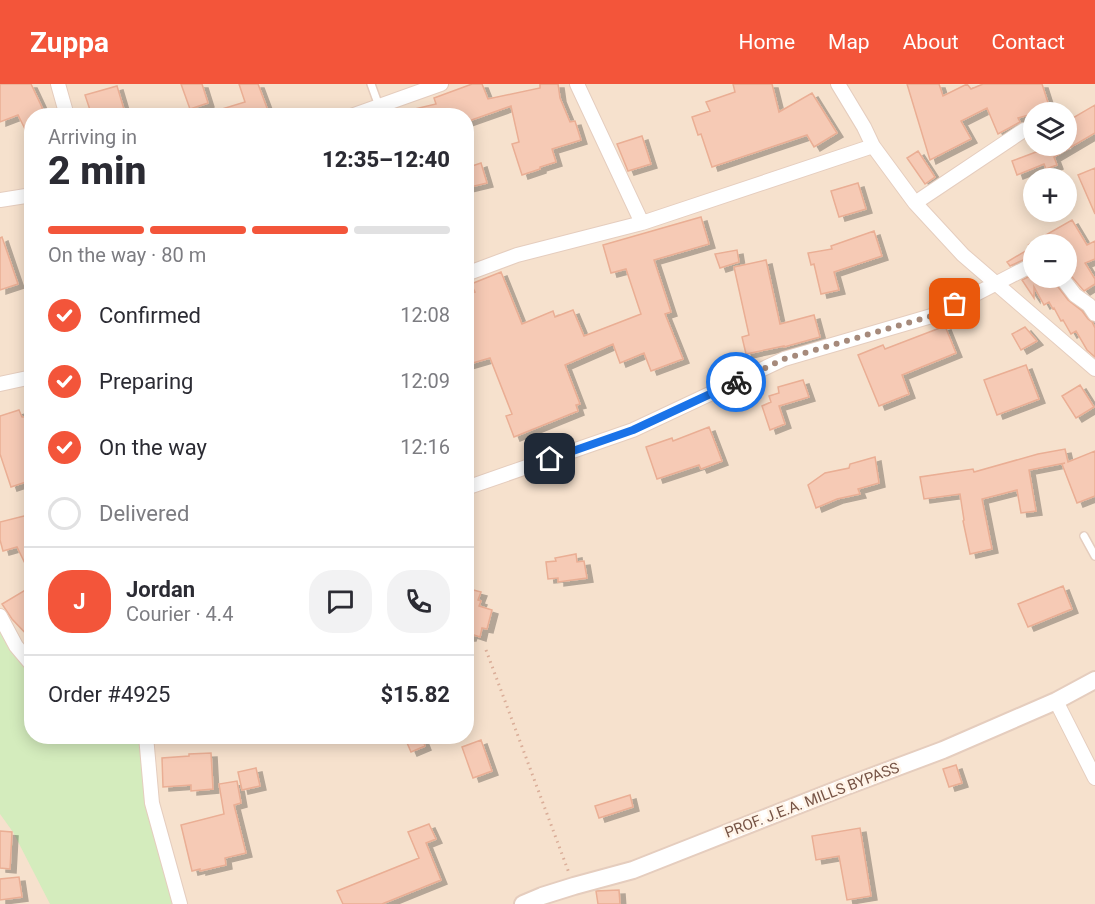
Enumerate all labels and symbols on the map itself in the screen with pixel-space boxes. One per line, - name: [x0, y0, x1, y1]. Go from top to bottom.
- pin: [929, 278, 980, 329]
- courier: [706, 352, 766, 412]
- pin: [524, 433, 575, 484]
- street label: PROF. J.E.A. MILLS BYPASS: [722, 758, 902, 842]

